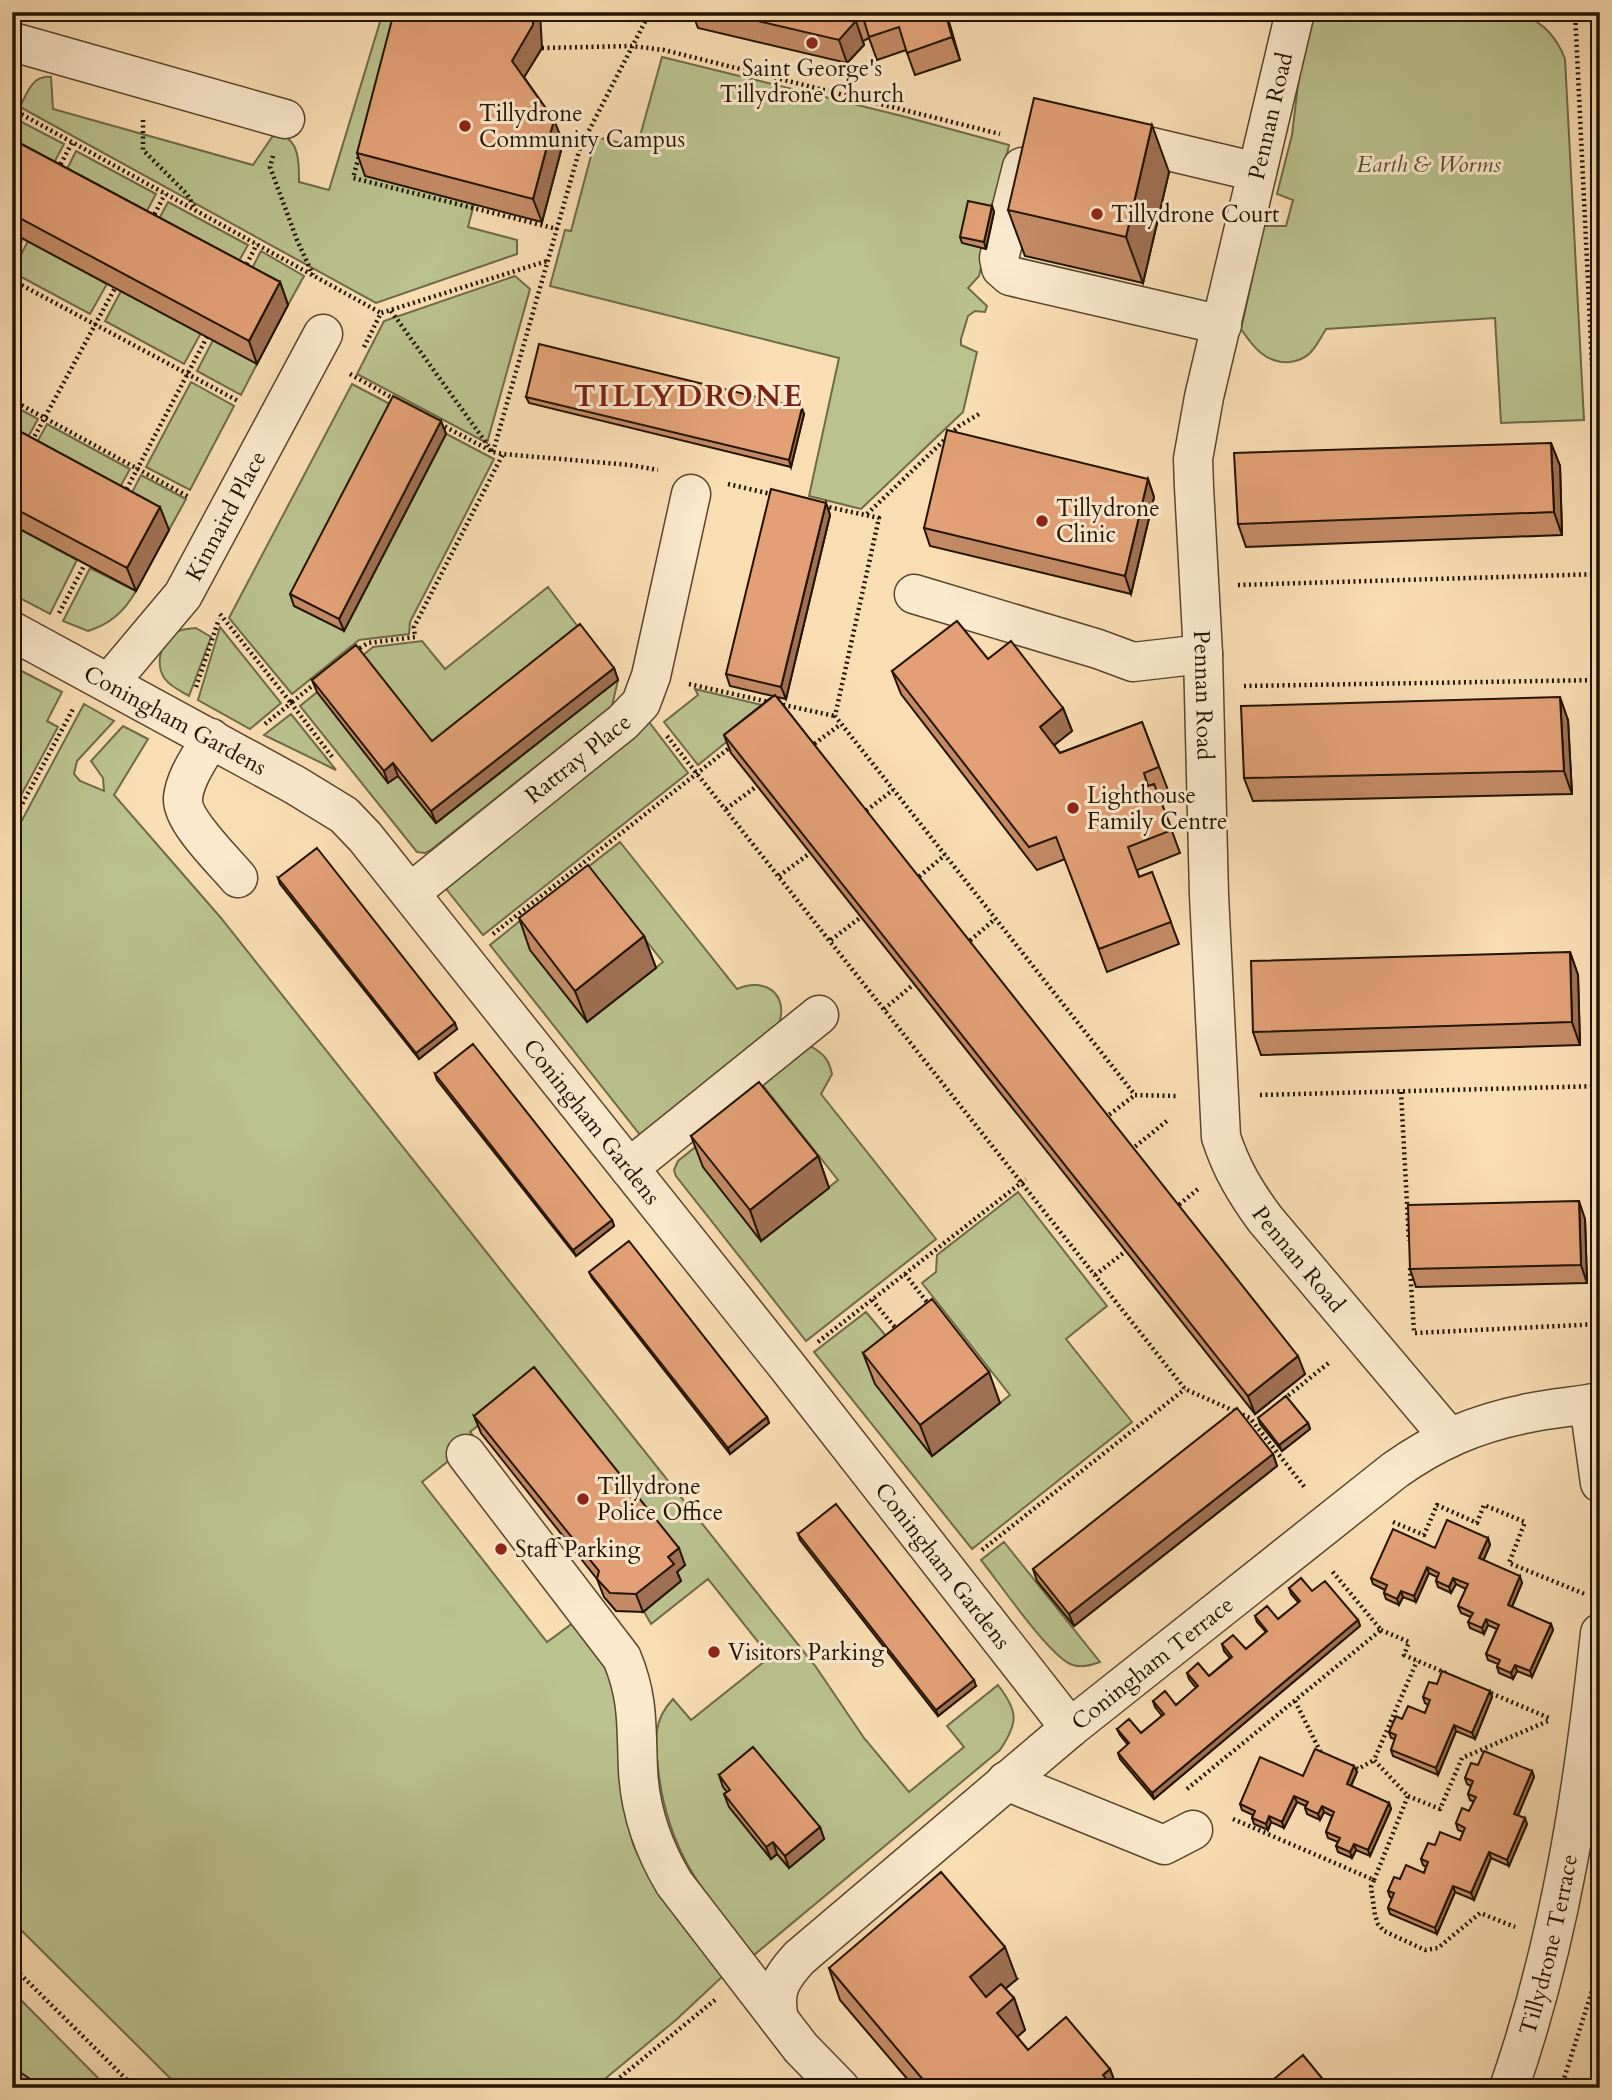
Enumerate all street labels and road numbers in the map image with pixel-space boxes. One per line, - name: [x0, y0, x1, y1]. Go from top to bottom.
- street label: Pennan Road: [1241, 49, 1300, 183]
- street label: Kinnaird Place: [178, 445, 274, 586]
- street label: Pennan Road: [1186, 629, 1221, 761]
- street label: Coningham Gardens: [78, 658, 272, 783]
- street label: Rattray Place: [519, 708, 638, 811]
- street label: Coningham Gardens: [516, 1032, 667, 1211]
- street label: Pennan Road: [1244, 1200, 1353, 1320]
- street label: Coningham Gardens: [868, 1476, 1018, 1656]
- street label: Coningham Terrace: [1065, 1589, 1240, 1737]
- street label: Tillydrone Terrace: [1512, 1852, 1585, 2039]

